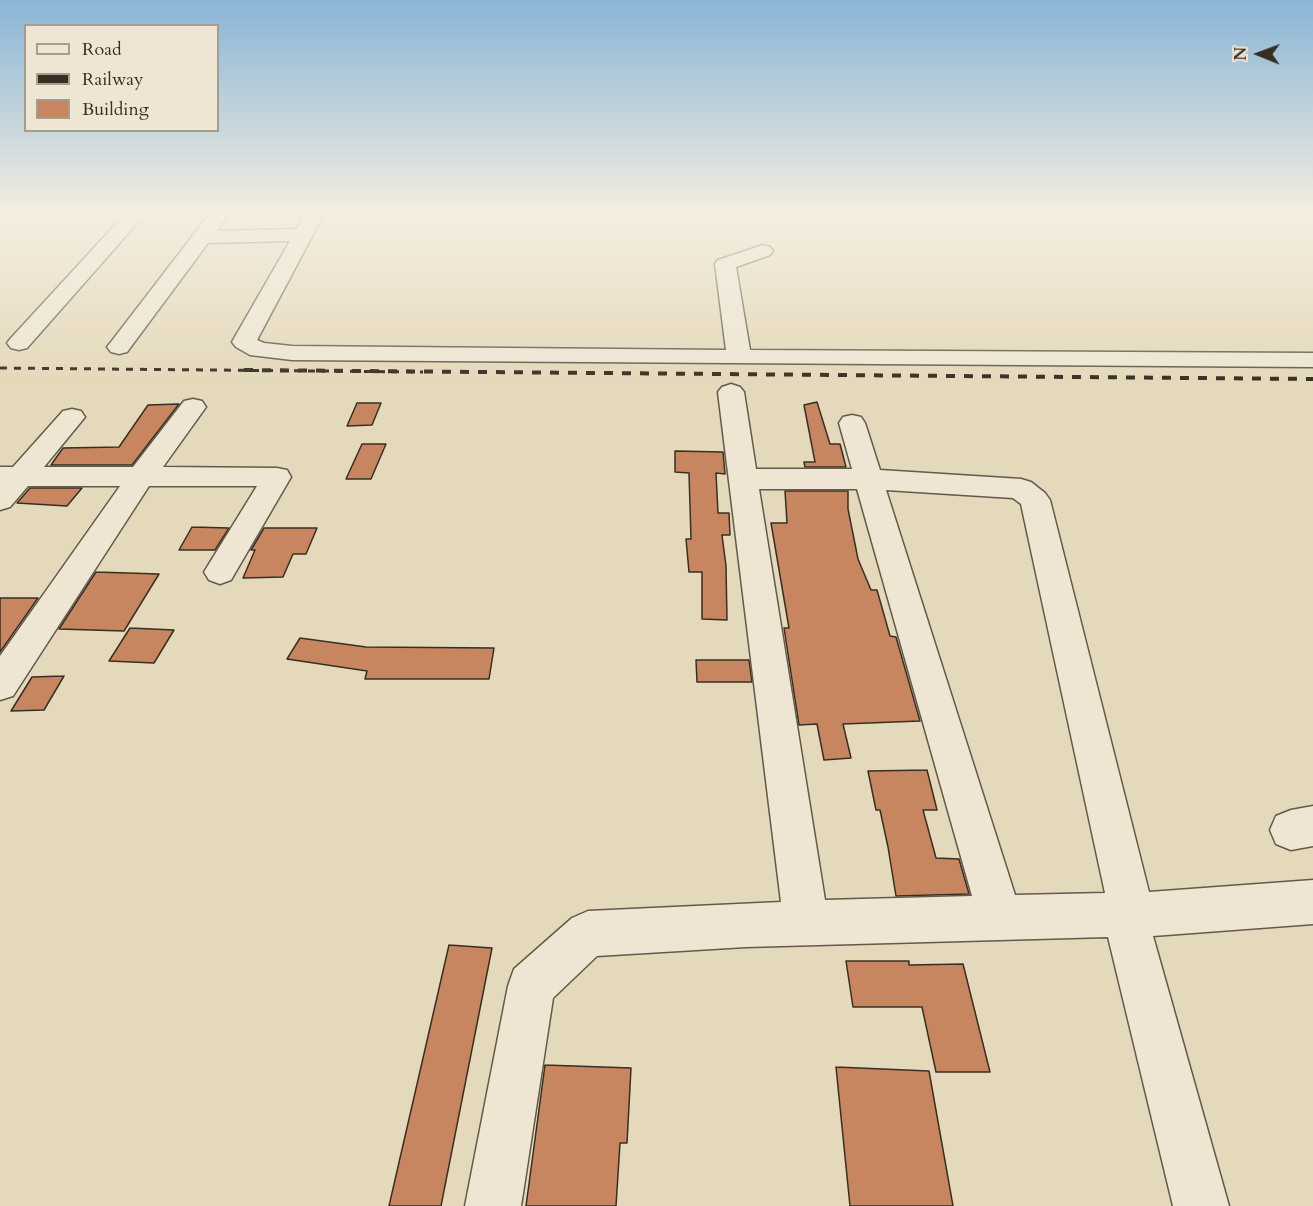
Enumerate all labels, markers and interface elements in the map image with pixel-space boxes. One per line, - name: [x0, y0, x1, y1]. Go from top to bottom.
- legend: [24, 24, 219, 132]
- north arrow: [1229, 24, 1289, 84]
- text: Road: [82, 37, 122, 62]
- text: N: [1230, 47, 1252, 61]
- text: Railway: [82, 67, 144, 92]
- text: Building: [82, 97, 149, 122]

